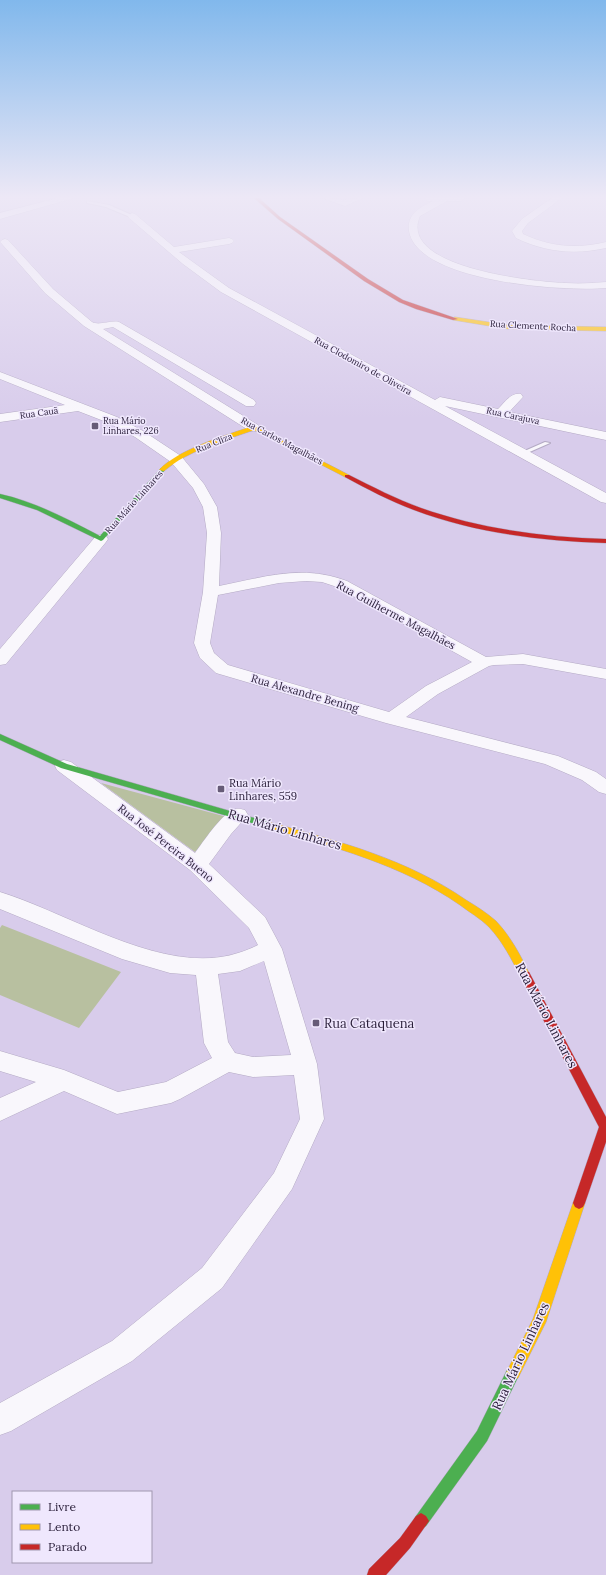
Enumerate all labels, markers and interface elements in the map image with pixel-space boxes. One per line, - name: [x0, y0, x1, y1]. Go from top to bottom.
- street label: Rua Clemente Rocha: [490, 318, 577, 333]
- street label: Rua Clodomiro de Oliveira: [313, 334, 414, 397]
- street label: Rua Cauã: [19, 404, 59, 421]
- street label: Rua Carajuva: [485, 404, 541, 427]
- street label: Rua Carlos Magalhães: [239, 414, 325, 467]
- place label: Rua Mário Linhares, 226: [103, 415, 159, 436]
- marker: Rua Mário Linhares, 226: [90, 421, 100, 431]
- street label: Rua Cliza: [194, 430, 234, 455]
- street label: Rua Mário Linhares: [102, 468, 165, 535]
- street label: Rua Guilherme Magalhães: [334, 578, 458, 652]
- street label: Rua Alexandre Bening: [249, 671, 361, 715]
- place label: Rua Mário Linhares, 559: [229, 776, 297, 803]
- marker: Rua Mário Linhares, 559: [216, 784, 226, 794]
- street label: Rua José Pereira Bueno: [115, 801, 217, 885]
- street label: Rua Mário Linhares: [226, 805, 344, 854]
- street label: Rua Mário Linhares: [512, 960, 582, 1071]
- place label: Rua Cataquena: [324, 1015, 415, 1032]
- marker: Rua Cataquena: [311, 1018, 321, 1028]
- street label: Rua Mário Linhares: [488, 1300, 553, 1413]
- legend: [12, 1491, 152, 1563]
- text: Livre: [48, 1499, 76, 1514]
- text: Lento: [48, 1519, 80, 1534]
- text: Parado: [48, 1539, 87, 1554]

